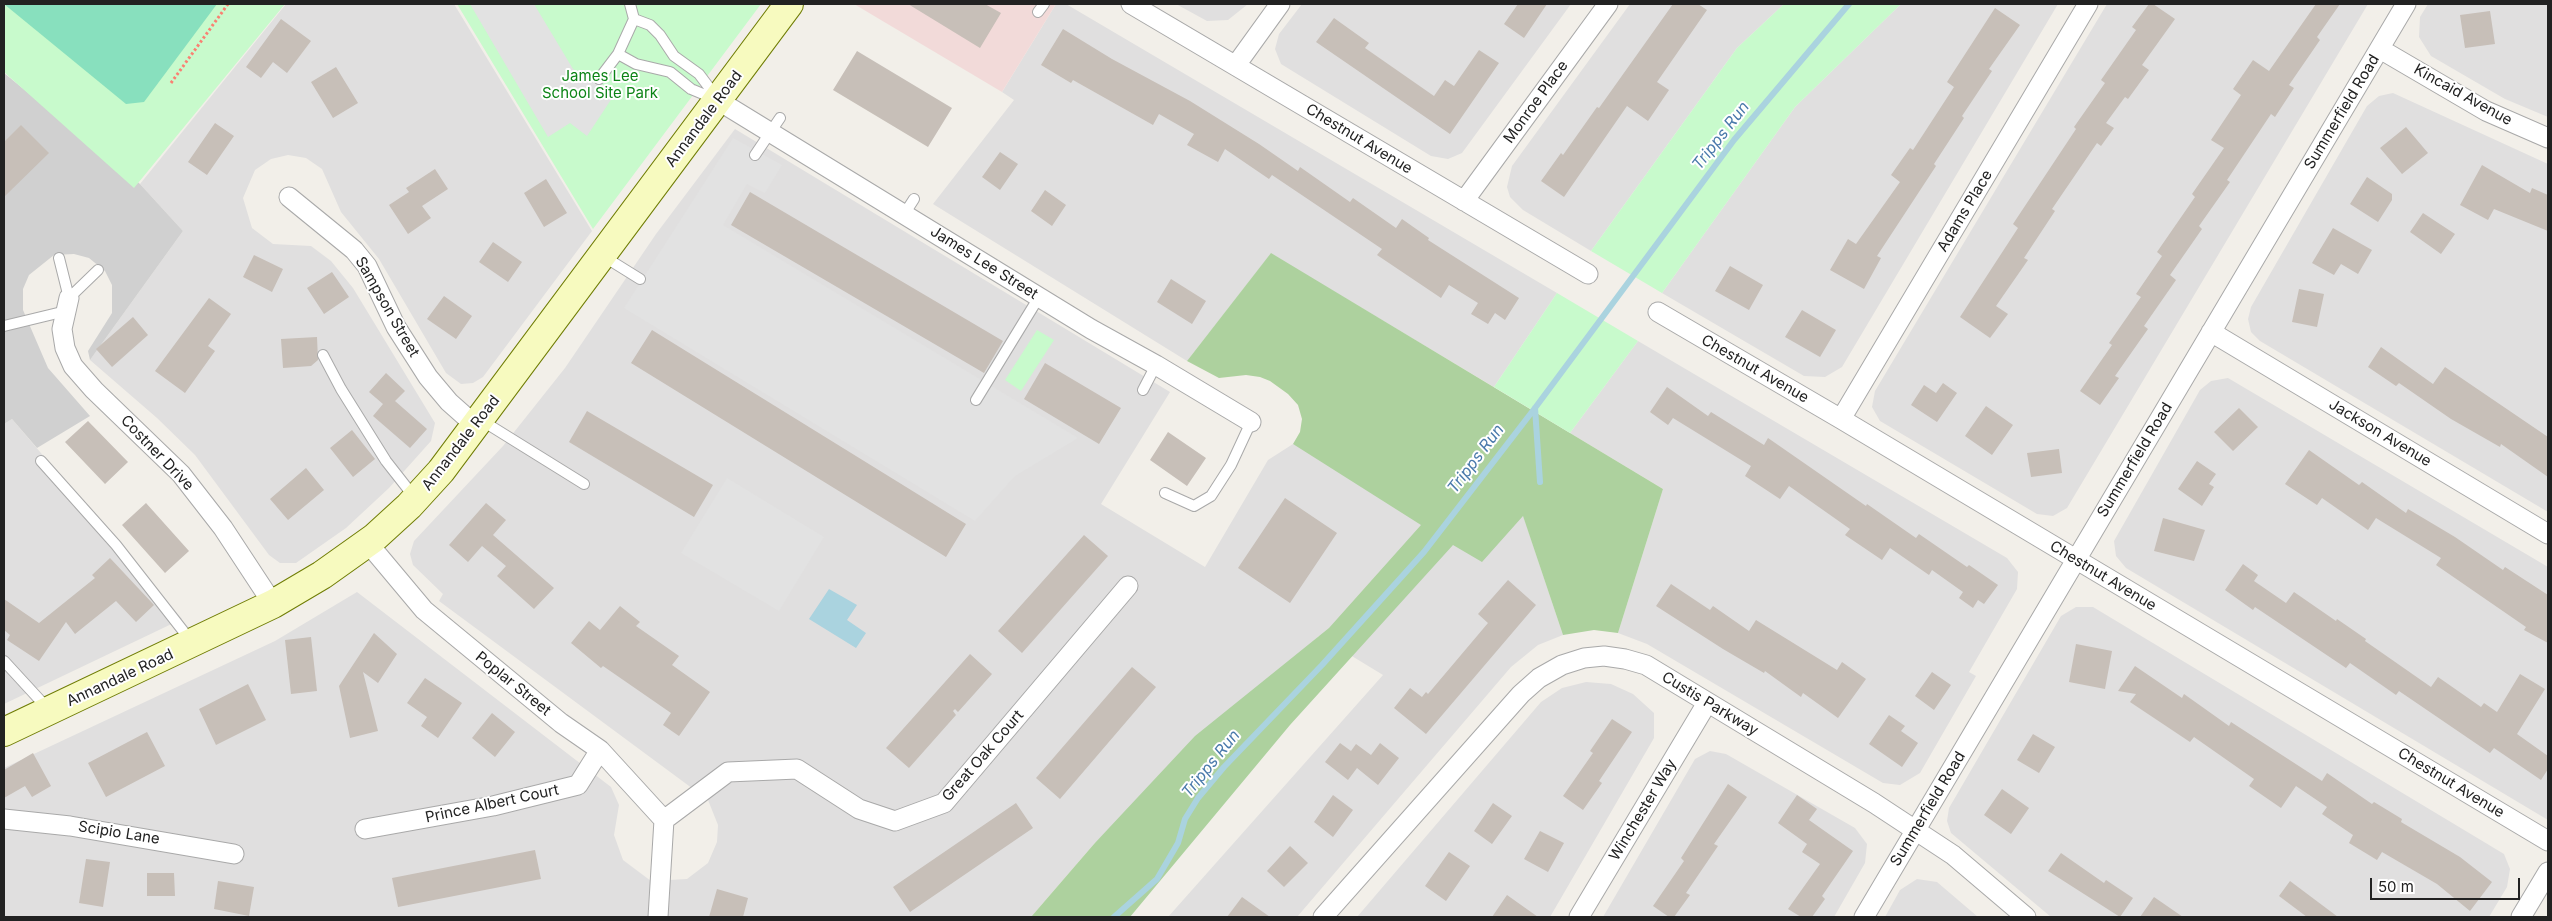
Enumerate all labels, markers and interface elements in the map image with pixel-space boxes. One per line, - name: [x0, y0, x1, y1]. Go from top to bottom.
- street label: Summerfield Road: [2301, 51, 2383, 173]
- street label: Monroe Place: [1500, 57, 1572, 147]
- street label: Kincaid Avenue: [2411, 61, 2515, 129]
- park label: James Lee School Site Park: [542, 67, 658, 102]
- street label: Annandale Road: [662, 67, 746, 171]
- water label: Tripps Run: [1688, 98, 1754, 174]
- street label: Chestnut Avenue: [1303, 100, 1415, 178]
- street label: Adams Place: [1934, 167, 1996, 255]
- street label: James Lee Street: [927, 223, 1041, 303]
- street label: Sampson Street: [351, 254, 423, 360]
- street label: Chestnut Avenue: [1698, 331, 1812, 407]
- street label: Annandale Road: [418, 392, 504, 494]
- street label: Jackson Avenue: [2325, 395, 2435, 471]
- street label: Summerfield Road: [2094, 399, 2176, 521]
- street label: Costner Drive: [117, 412, 197, 494]
- water label: Tripps Run: [1444, 421, 1508, 497]
- street label: Chestnut Avenue: [2047, 537, 2159, 615]
- street label: Annandale Road: [64, 645, 176, 711]
- street label: Poplar Street: [472, 648, 554, 720]
- street label: Custis Parkway: [1658, 668, 1762, 740]
- street label: Great Oak Court: [938, 707, 1028, 805]
- water label: Tripps Run: [1178, 726, 1244, 802]
- street label: Chestnut Avenue: [2395, 744, 2507, 822]
- street label: Summerfield Road: [1887, 748, 1969, 870]
- street label: Winchester Way: [1606, 756, 1680, 864]
- street label: Prince Albert Court: [424, 781, 560, 827]
- street label: Scipio Lane: [77, 818, 161, 848]
- scale bar: [2372, 868, 2522, 900]
- text: 50 m: [2378, 877, 2414, 896]

